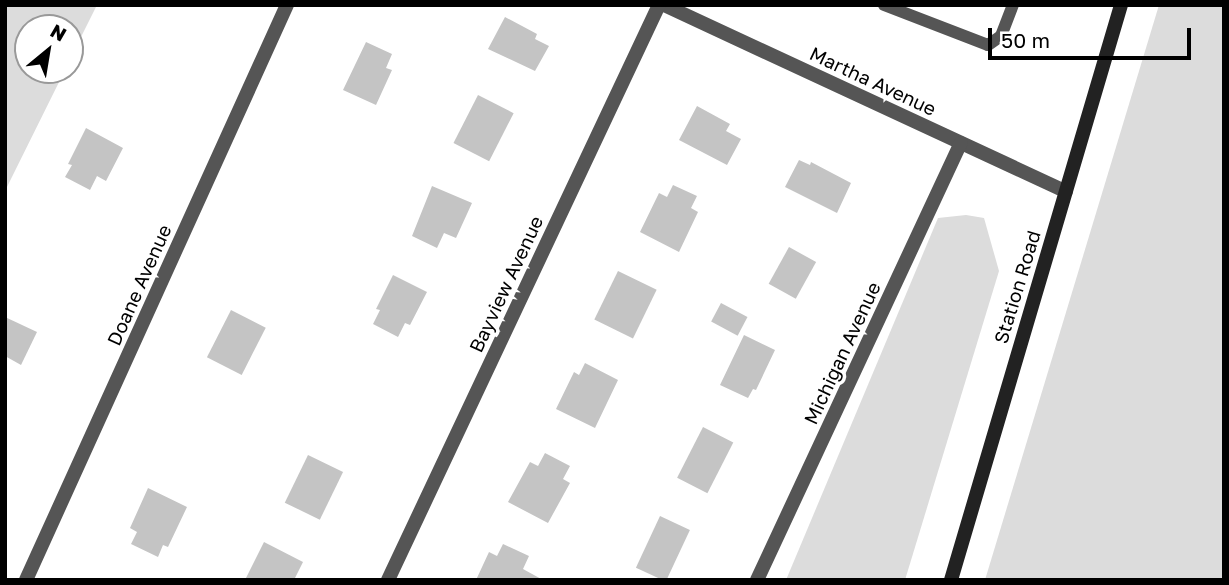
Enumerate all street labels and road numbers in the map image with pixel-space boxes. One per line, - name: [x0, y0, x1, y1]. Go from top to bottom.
- street label: Martha Avenue: [806, 42, 940, 120]
- street label: Bayview Avenue: [464, 212, 548, 356]
- street label: Doane Avenue: [102, 221, 176, 349]
- street label: Station Road: [989, 228, 1045, 346]
- street label: Michigan Avenue: [799, 278, 885, 428]

